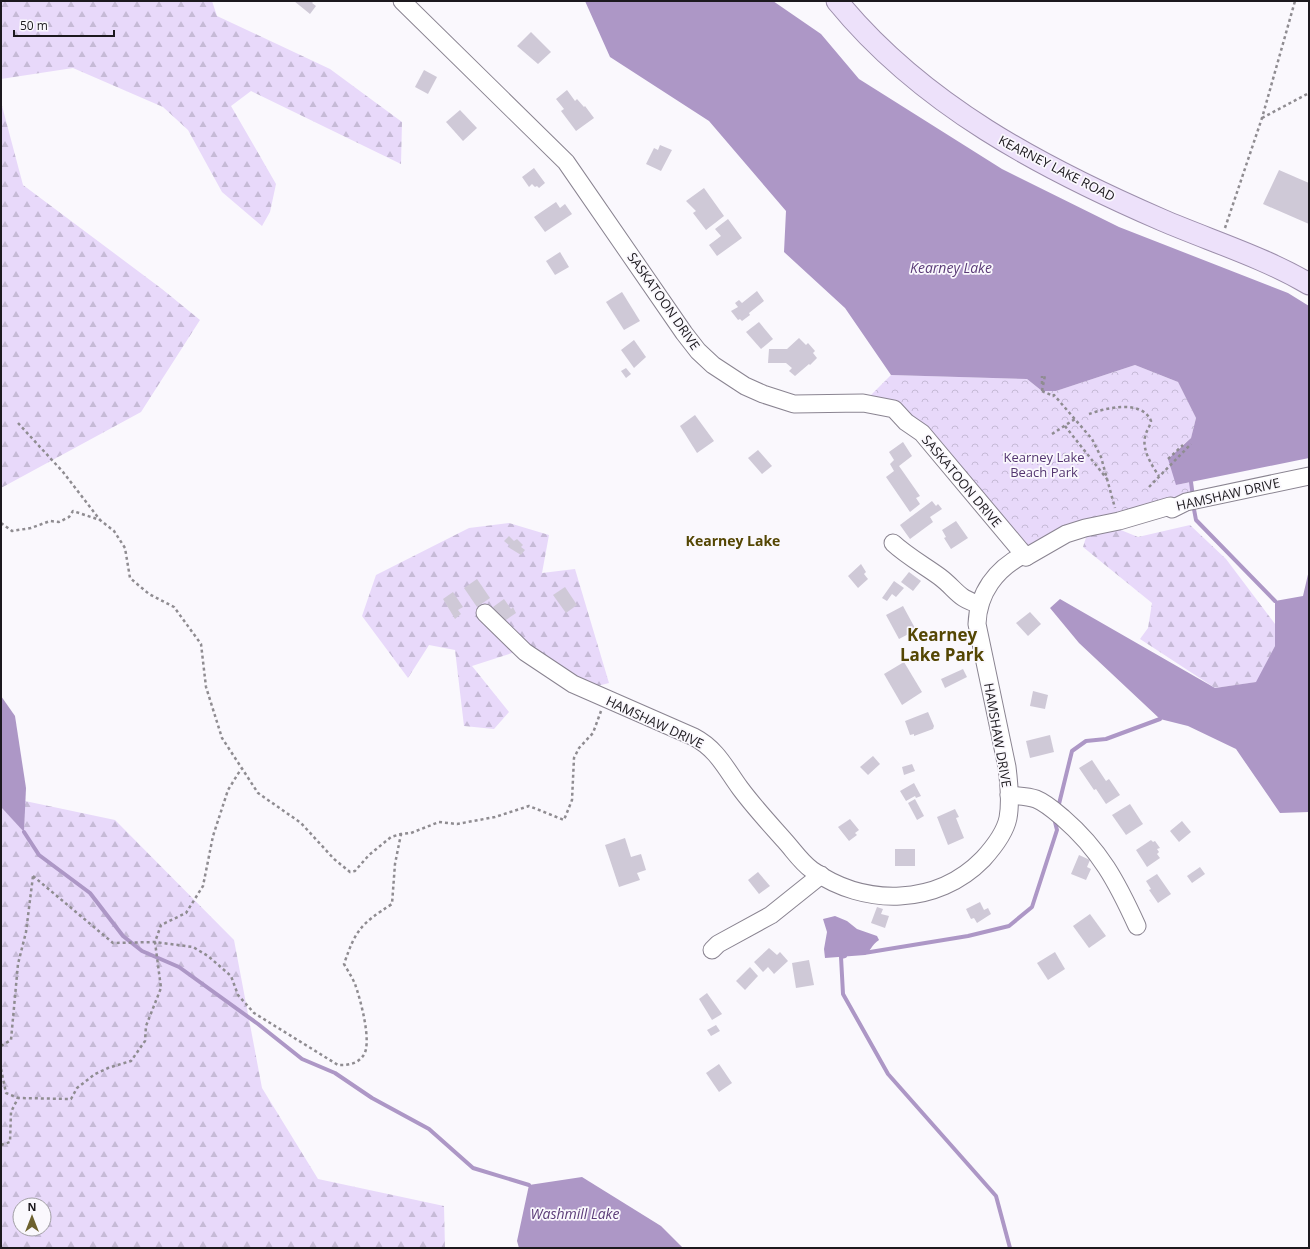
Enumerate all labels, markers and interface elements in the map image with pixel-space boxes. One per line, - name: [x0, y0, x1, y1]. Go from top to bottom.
- scale bar: [14, 12, 114, 38]
- text: 50 m: [20, 17, 48, 34]
- street label: KEARNEY LAKE ROAD: [996, 131, 1118, 205]
- street label: SASKATOON DRIVE: [624, 249, 704, 353]
- water label: Kearney Lake: [910, 258, 992, 277]
- street label: SASKATOON DRIVE: [918, 431, 1006, 531]
- park label: Kearney Lake Beach Park: [1003, 448, 1085, 481]
- street label: HAMSHAW DRIVE: [1174, 473, 1282, 515]
- district label: Kearney Lake: [686, 531, 780, 550]
- district label: Kearney Lake Park: [900, 623, 984, 666]
- street label: HAMSHAW DRIVE: [980, 681, 1016, 789]
- street label: HAMSHAW DRIVE: [603, 691, 707, 753]
- north arrow: [12, 1197, 52, 1237]
- text: N: [28, 1199, 36, 1214]
- water label: Washmill Lake: [531, 1204, 619, 1223]

